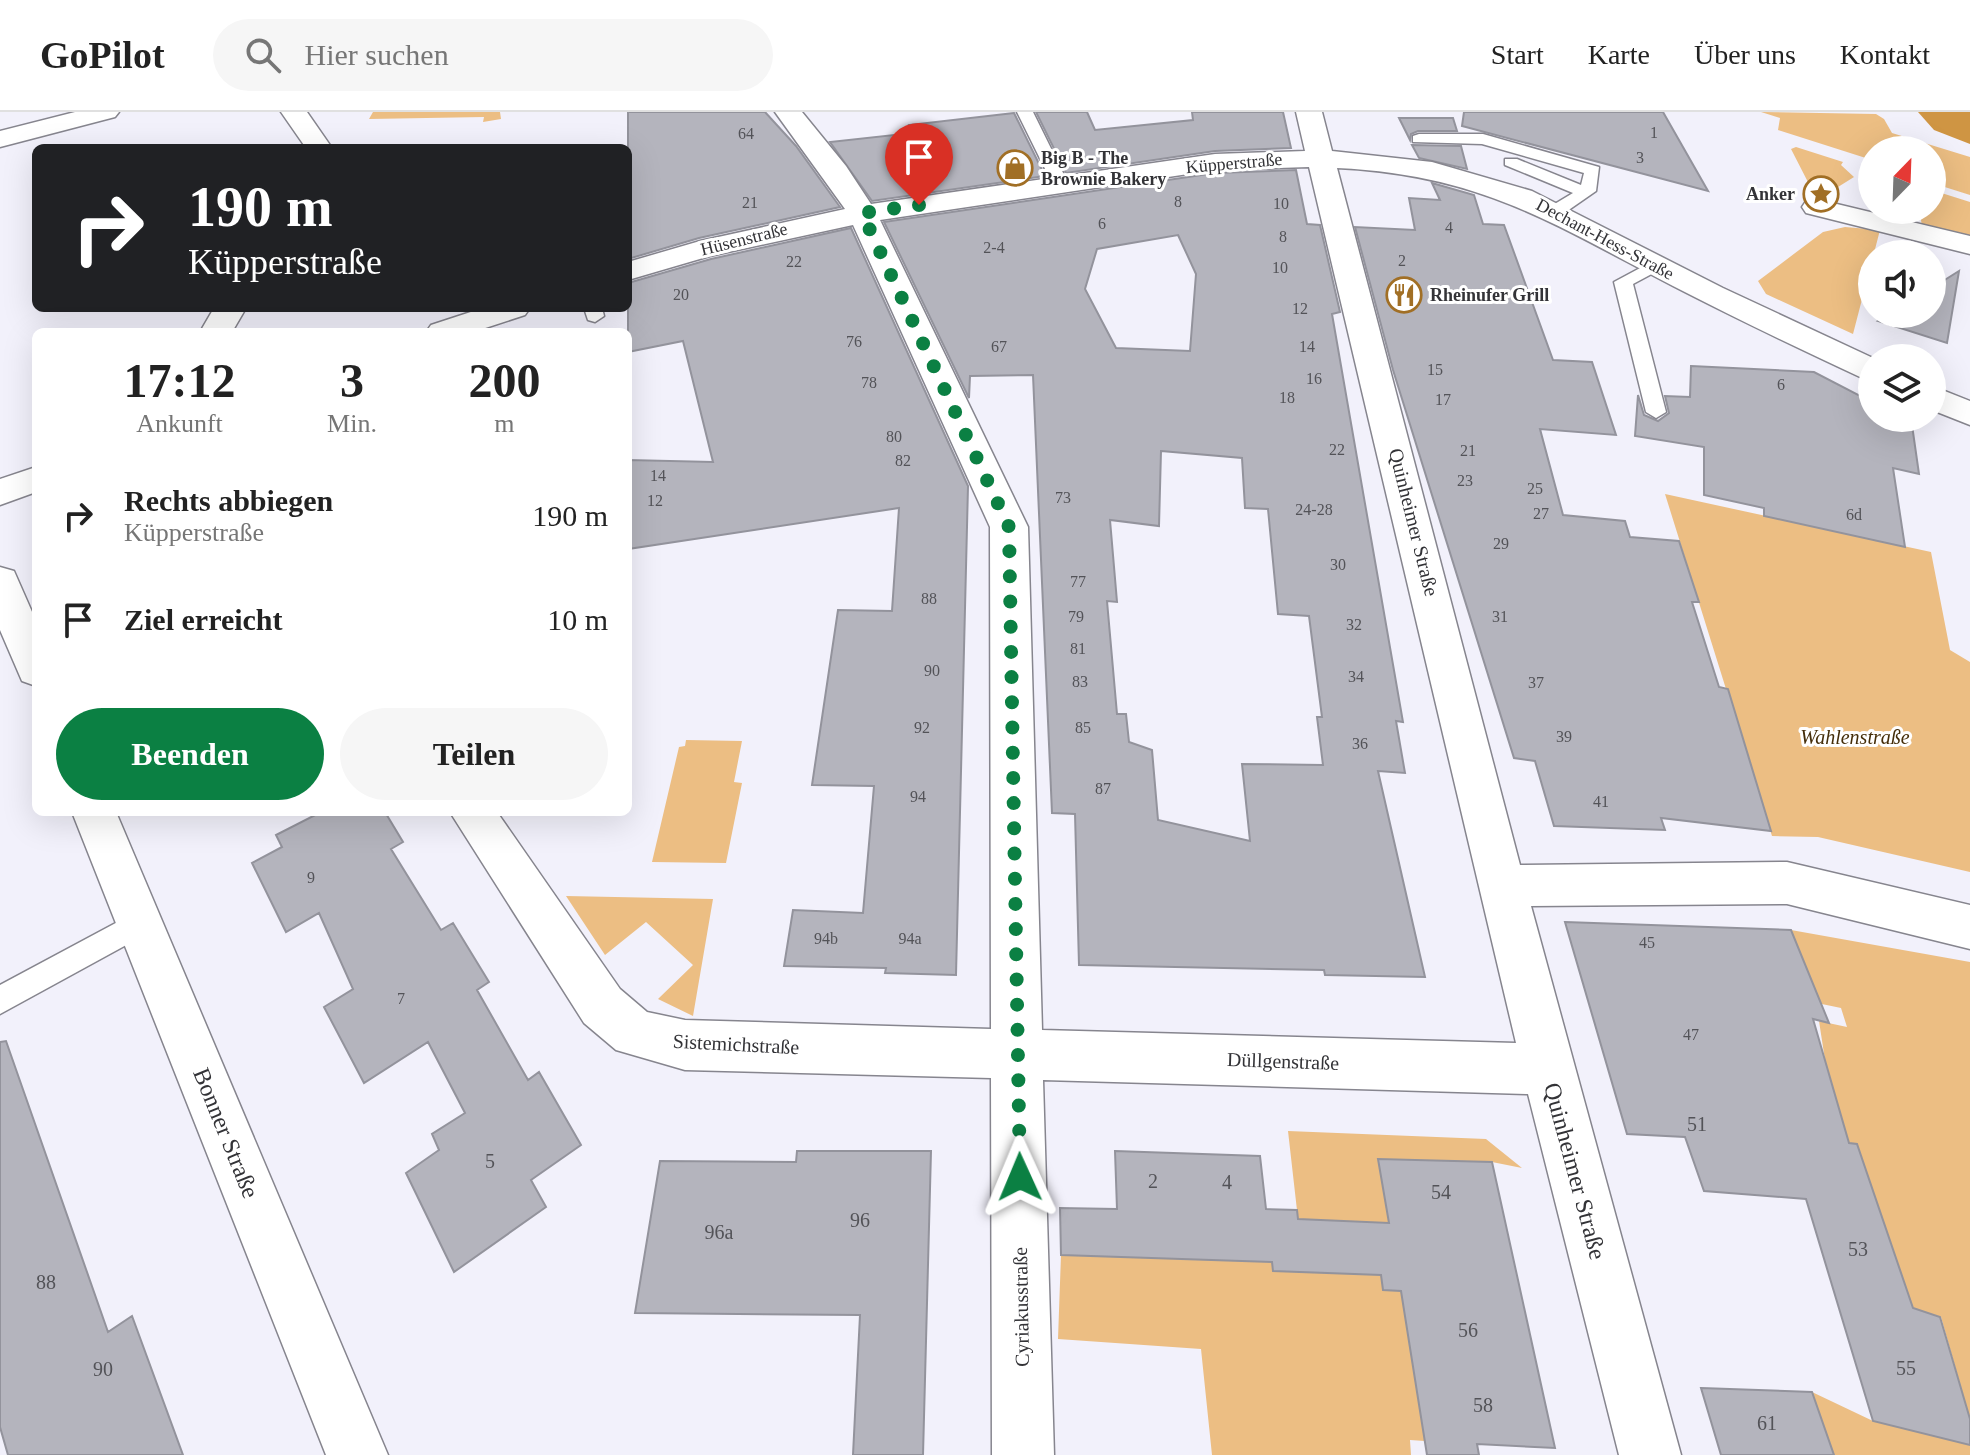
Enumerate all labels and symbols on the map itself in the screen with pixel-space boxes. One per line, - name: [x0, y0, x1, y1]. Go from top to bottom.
- pin: [885, 123, 953, 205]
- house number: 1: [1650, 124, 1658, 141]
- house number: 64: [738, 125, 754, 142]
- north arrow: [1858, 136, 1946, 224]
- place label: Big B - The Brownie Bakery: [1041, 148, 1166, 189]
- shop icon: Big B - The Brownie Bakery: [996, 149, 1034, 187]
- street label: Küpperstraße: [1185, 149, 1283, 177]
- house number: 3: [1636, 149, 1644, 166]
- place icon: Anker: [1802, 175, 1840, 213]
- place label: Anker: [1746, 184, 1795, 204]
- house number: 8: [1174, 193, 1182, 210]
- house number: 21: [742, 194, 758, 211]
- street label: Dechant-Hess-Straße: [1533, 194, 1677, 284]
- house number: 10: [1273, 195, 1289, 212]
- house number: 6: [1098, 215, 1106, 232]
- street label: Hüsenstraße: [698, 219, 790, 259]
- house number: 4: [1445, 219, 1453, 236]
- house number: 8: [1279, 228, 1287, 245]
- house number: 2-4: [983, 239, 1005, 256]
- house number: 2: [1398, 252, 1406, 269]
- house number: 22: [786, 253, 802, 270]
- house number: 10: [1272, 259, 1288, 276]
- restaurant icon: Rheinufer Grill: [1385, 276, 1423, 314]
- place label: Rheinufer Grill: [1430, 285, 1549, 305]
- house number: 20: [673, 286, 689, 303]
- house number: 12: [1292, 300, 1308, 317]
- house number: 76: [846, 333, 862, 350]
- house number: 67: [991, 338, 1007, 355]
- house number: 14: [1299, 338, 1315, 355]
- house number: 15: [1427, 361, 1443, 378]
- house number: 16: [1306, 370, 1322, 387]
- house number: 78: [861, 374, 877, 391]
- house number: 6: [1777, 376, 1785, 393]
- house number: 18: [1279, 389, 1295, 406]
- house number: 17: [1435, 391, 1451, 408]
- house number: 80: [886, 428, 902, 445]
- house number: 22: [1329, 441, 1345, 458]
- house number: 21: [1460, 442, 1476, 459]
- street label: Quinheimer Straße: [1385, 446, 1443, 598]
- house number: 82: [895, 452, 911, 469]
- house number: 14: [650, 467, 666, 484]
- house number: 23: [1457, 472, 1473, 489]
- house number: 25: [1527, 480, 1543, 497]
- house number: 73: [1055, 489, 1071, 506]
- house number: 12: [647, 492, 663, 509]
- house number: 24-28: [1295, 501, 1333, 518]
- house number: 27: [1533, 505, 1549, 522]
- house number: 6d: [1846, 506, 1862, 523]
- house number: 29: [1493, 535, 1509, 552]
- house number: 30: [1330, 556, 1346, 573]
- house number: 77: [1070, 573, 1086, 590]
- house number: 88: [921, 590, 937, 607]
- house number: 79: [1068, 608, 1084, 625]
- house number: 31: [1492, 608, 1508, 625]
- house number: 32: [1346, 616, 1362, 633]
- house number: 81: [1070, 640, 1086, 657]
- house number: 90: [924, 662, 940, 679]
- house number: 34: [1348, 668, 1364, 685]
- house number: 83: [1072, 673, 1088, 690]
- house number: 37: [1528, 674, 1544, 691]
- house number: 92: [914, 719, 930, 736]
- house number: 85: [1075, 719, 1091, 736]
- park label: Wahlenstraße: [1800, 726, 1910, 748]
- house number: 39: [1556, 728, 1572, 745]
- house number: 36: [1352, 735, 1368, 752]
- house number: 87: [1095, 780, 1111, 797]
- house number: 94: [910, 788, 926, 805]
- house number: 41: [1593, 793, 1609, 810]
- house number: 9: [307, 869, 315, 886]
- house number: 94b: [814, 930, 838, 947]
- house number: 94a: [898, 930, 922, 947]
- house number: 45: [1639, 934, 1655, 951]
- house number: 7: [397, 990, 405, 1007]
- house number: 47: [1683, 1026, 1699, 1043]
- street label: Sistemichstraße: [672, 1030, 800, 1058]
- street label: Düllgenstraße: [1227, 1048, 1340, 1075]
- street label: Bonner Straße: [188, 1064, 264, 1202]
- street label: Quinheimer Straße: [1539, 1080, 1611, 1262]
- house number: 51: [1687, 1113, 1707, 1135]
- position arrow: [978, 1135, 1062, 1219]
- house number: 5: [485, 1150, 495, 1172]
- house number: 2: [1148, 1170, 1158, 1192]
- house number: 4: [1222, 1171, 1232, 1193]
- house number: 54: [1431, 1181, 1451, 1203]
- house number: 96: [850, 1209, 870, 1231]
- house number: 96a: [705, 1221, 734, 1243]
- house number: 53: [1848, 1238, 1868, 1260]
- street label: Cyriakusstraße: [1009, 1247, 1034, 1367]
- house number: 88: [36, 1271, 56, 1293]
- house number: 56: [1458, 1319, 1478, 1341]
- house number: 55: [1896, 1357, 1916, 1379]
- house number: 90: [93, 1358, 113, 1380]
- house number: 58: [1473, 1394, 1493, 1416]
- house number: 61: [1757, 1412, 1777, 1434]

